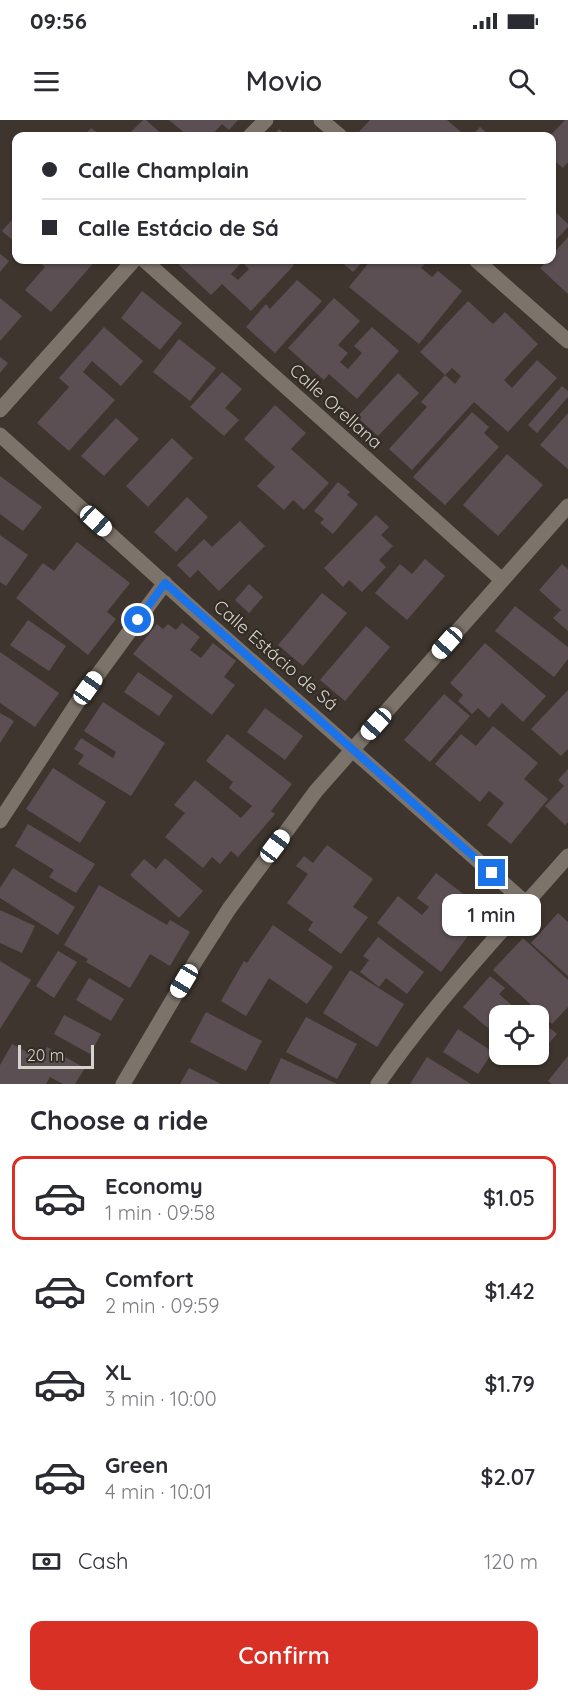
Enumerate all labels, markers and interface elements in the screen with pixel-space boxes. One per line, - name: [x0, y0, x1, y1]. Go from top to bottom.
- text: 09:56: [30, 7, 87, 35]
- text: Movio: [246, 64, 322, 98]
- icon: menu: [30, 65, 63, 98]
- icon: search: [505, 65, 538, 98]
- text: Calle Champlain: [78, 156, 249, 184]
- text: Calle Estácio de Sá: [78, 214, 279, 242]
- street label: Calle Orellana: [285, 358, 387, 454]
- car: [77, 502, 115, 540]
- street label: Calle Estácio de Sá: [209, 595, 343, 715]
- route start: [124, 606, 151, 633]
- car: [428, 624, 466, 662]
- car: [70, 668, 106, 708]
- car: [357, 705, 395, 743]
- car: [257, 826, 293, 866]
- route end: [478, 859, 505, 886]
- callout: 1 min: [442, 894, 542, 936]
- text: 1 min: [468, 902, 515, 927]
- car: [167, 961, 201, 1001]
- map controls: [489, 1005, 549, 1065]
- button: locate: [489, 1005, 549, 1065]
- scale bar: [18, 1042, 94, 1070]
- text: 20 m: [27, 1045, 64, 1065]
- text: Choose a ride: [30, 1103, 208, 1137]
- icon: car: [33, 1171, 87, 1225]
- text: Economy: [105, 1172, 203, 1200]
- text: $1.05: [483, 1184, 535, 1212]
- text: 1 min · 09:58: [105, 1200, 215, 1225]
- icon: car: [33, 1264, 87, 1318]
- text: Comfort: [105, 1265, 194, 1293]
- text: $1.42: [484, 1277, 535, 1305]
- text: 2 min · 09:59: [105, 1293, 219, 1318]
- icon: car: [33, 1357, 87, 1411]
- text: XL: [105, 1358, 132, 1386]
- text: $1.79: [484, 1370, 535, 1398]
- text: 3 min · 10:00: [105, 1386, 217, 1411]
- icon: car: [33, 1450, 87, 1504]
- text: Green: [105, 1451, 168, 1479]
- text: $2.07: [481, 1463, 535, 1491]
- text: 4 min · 10:01: [105, 1479, 212, 1504]
- icon: cash: [30, 1545, 63, 1578]
- text: Cash: [78, 1547, 129, 1575]
- text: 120 m: [484, 1549, 538, 1574]
- button: Confirm: [30, 1621, 538, 1690]

